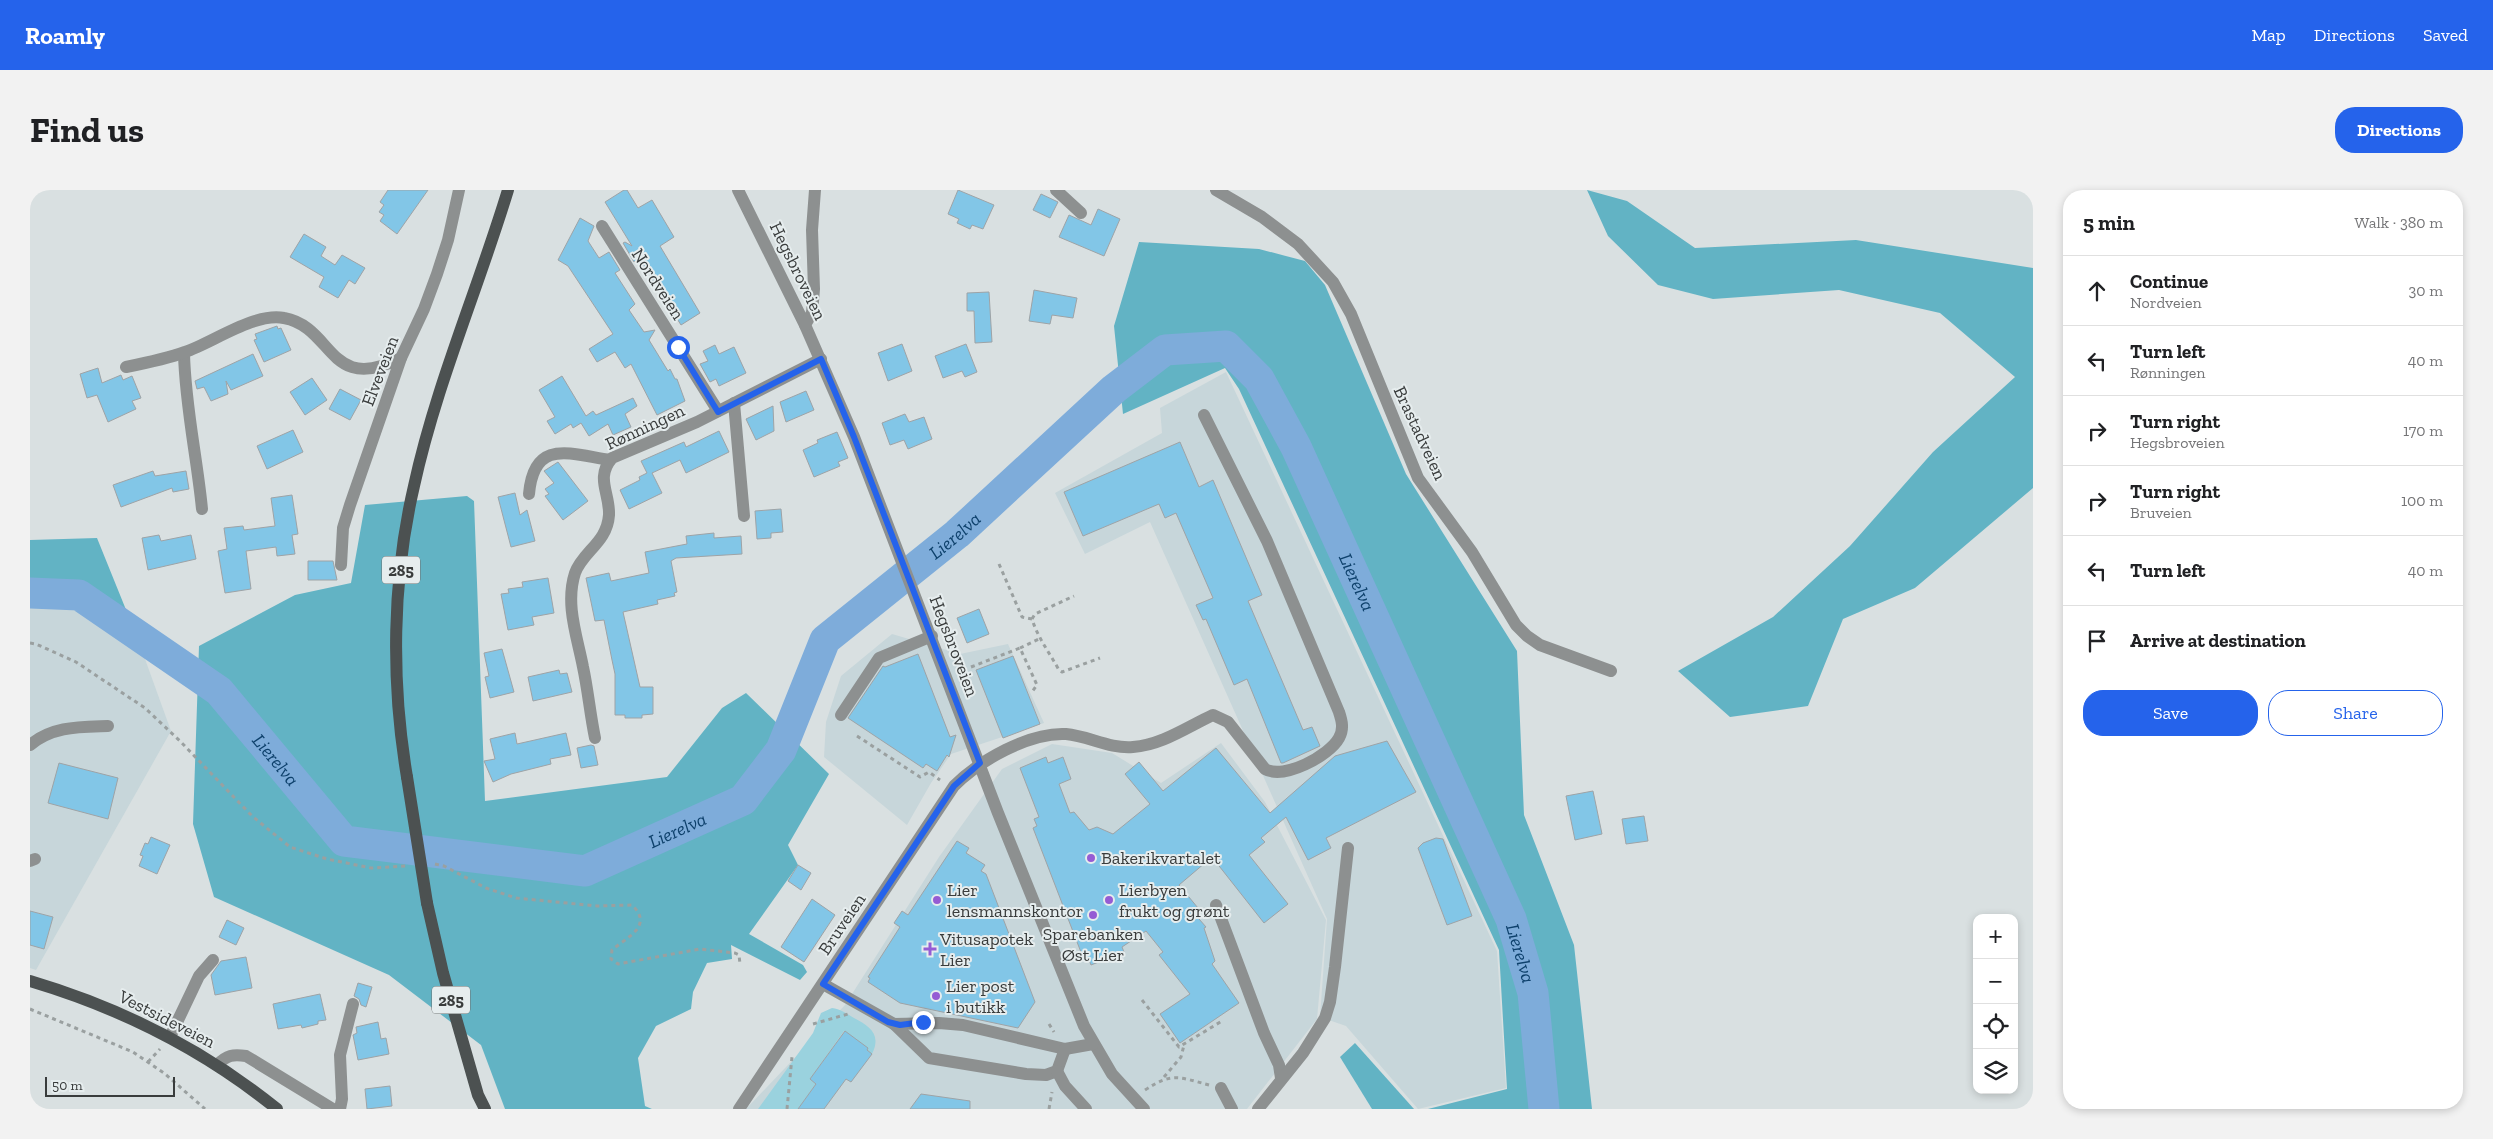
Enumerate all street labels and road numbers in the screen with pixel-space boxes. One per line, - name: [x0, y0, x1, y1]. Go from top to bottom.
- street label: Hegsbroveien: [765, 218, 832, 324]
- street label: Nordveien: [627, 244, 690, 324]
- street label: Elveveien: [357, 332, 404, 409]
- street label: Brastadveien: [1389, 382, 1452, 484]
- street label: Rønningen: [602, 399, 689, 455]
- road number: 285: [382, 556, 420, 584]
- street label: Hegsbroveien: [925, 592, 984, 700]
- street label: Bruveien: [813, 889, 871, 959]
- street label: Vestsideveien: [114, 985, 220, 1053]
- road number: 285: [432, 986, 470, 1014]

